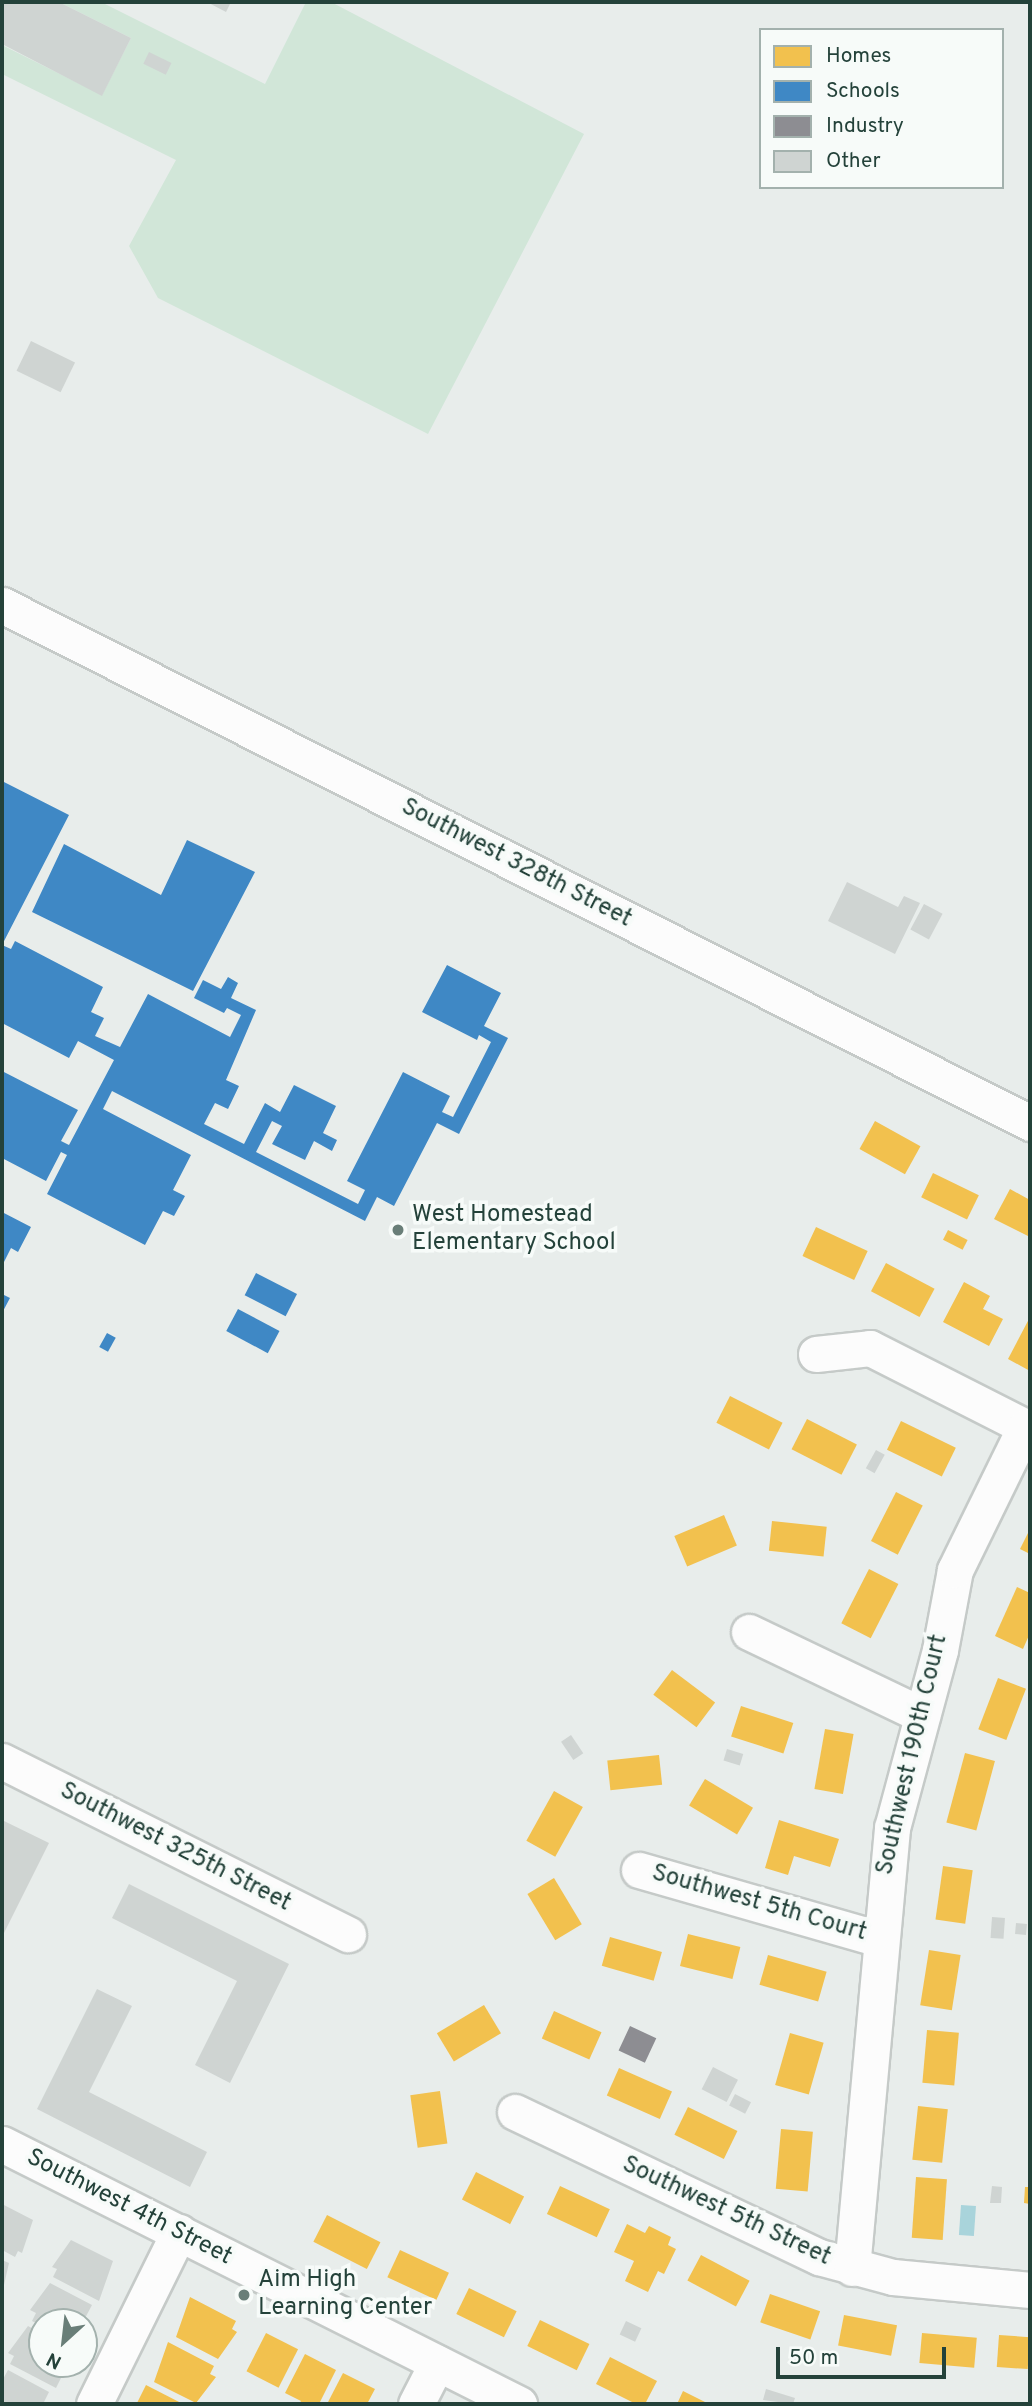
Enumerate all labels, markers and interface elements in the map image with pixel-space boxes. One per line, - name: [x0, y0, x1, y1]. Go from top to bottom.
- legend: [759, 28, 1004, 189]
- text: Homes: [826, 43, 891, 70]
- text: Schools: [826, 78, 900, 105]
- text: Industry: [826, 113, 904, 140]
- text: Other: [826, 148, 881, 175]
- street label: Southwest 328th Street: [396, 793, 636, 935]
- place label: West Homestead Elementary School: [412, 1202, 616, 1258]
- marker: West Homestead Elementary School: [390, 1222, 406, 1238]
- street label: Southwest 190th Court: [871, 1632, 955, 1878]
- street label: Southwest 325th Street: [55, 1777, 295, 1919]
- street label: Southwest 5th Court: [648, 1860, 870, 1948]
- street label: Southwest 4th Street: [21, 2144, 237, 2272]
- street label: Southwest 5th Street: [617, 2151, 835, 2273]
- place label: Aim High Learning Center: [258, 2267, 432, 2323]
- marker: Aim High Learning Center: [236, 2287, 252, 2303]
- north arrow: [28, 2308, 98, 2378]
- scale bar: [780, 2332, 950, 2376]
- text: 50 m: [789, 2345, 838, 2372]
- text: N: [43, 2346, 66, 2374]

